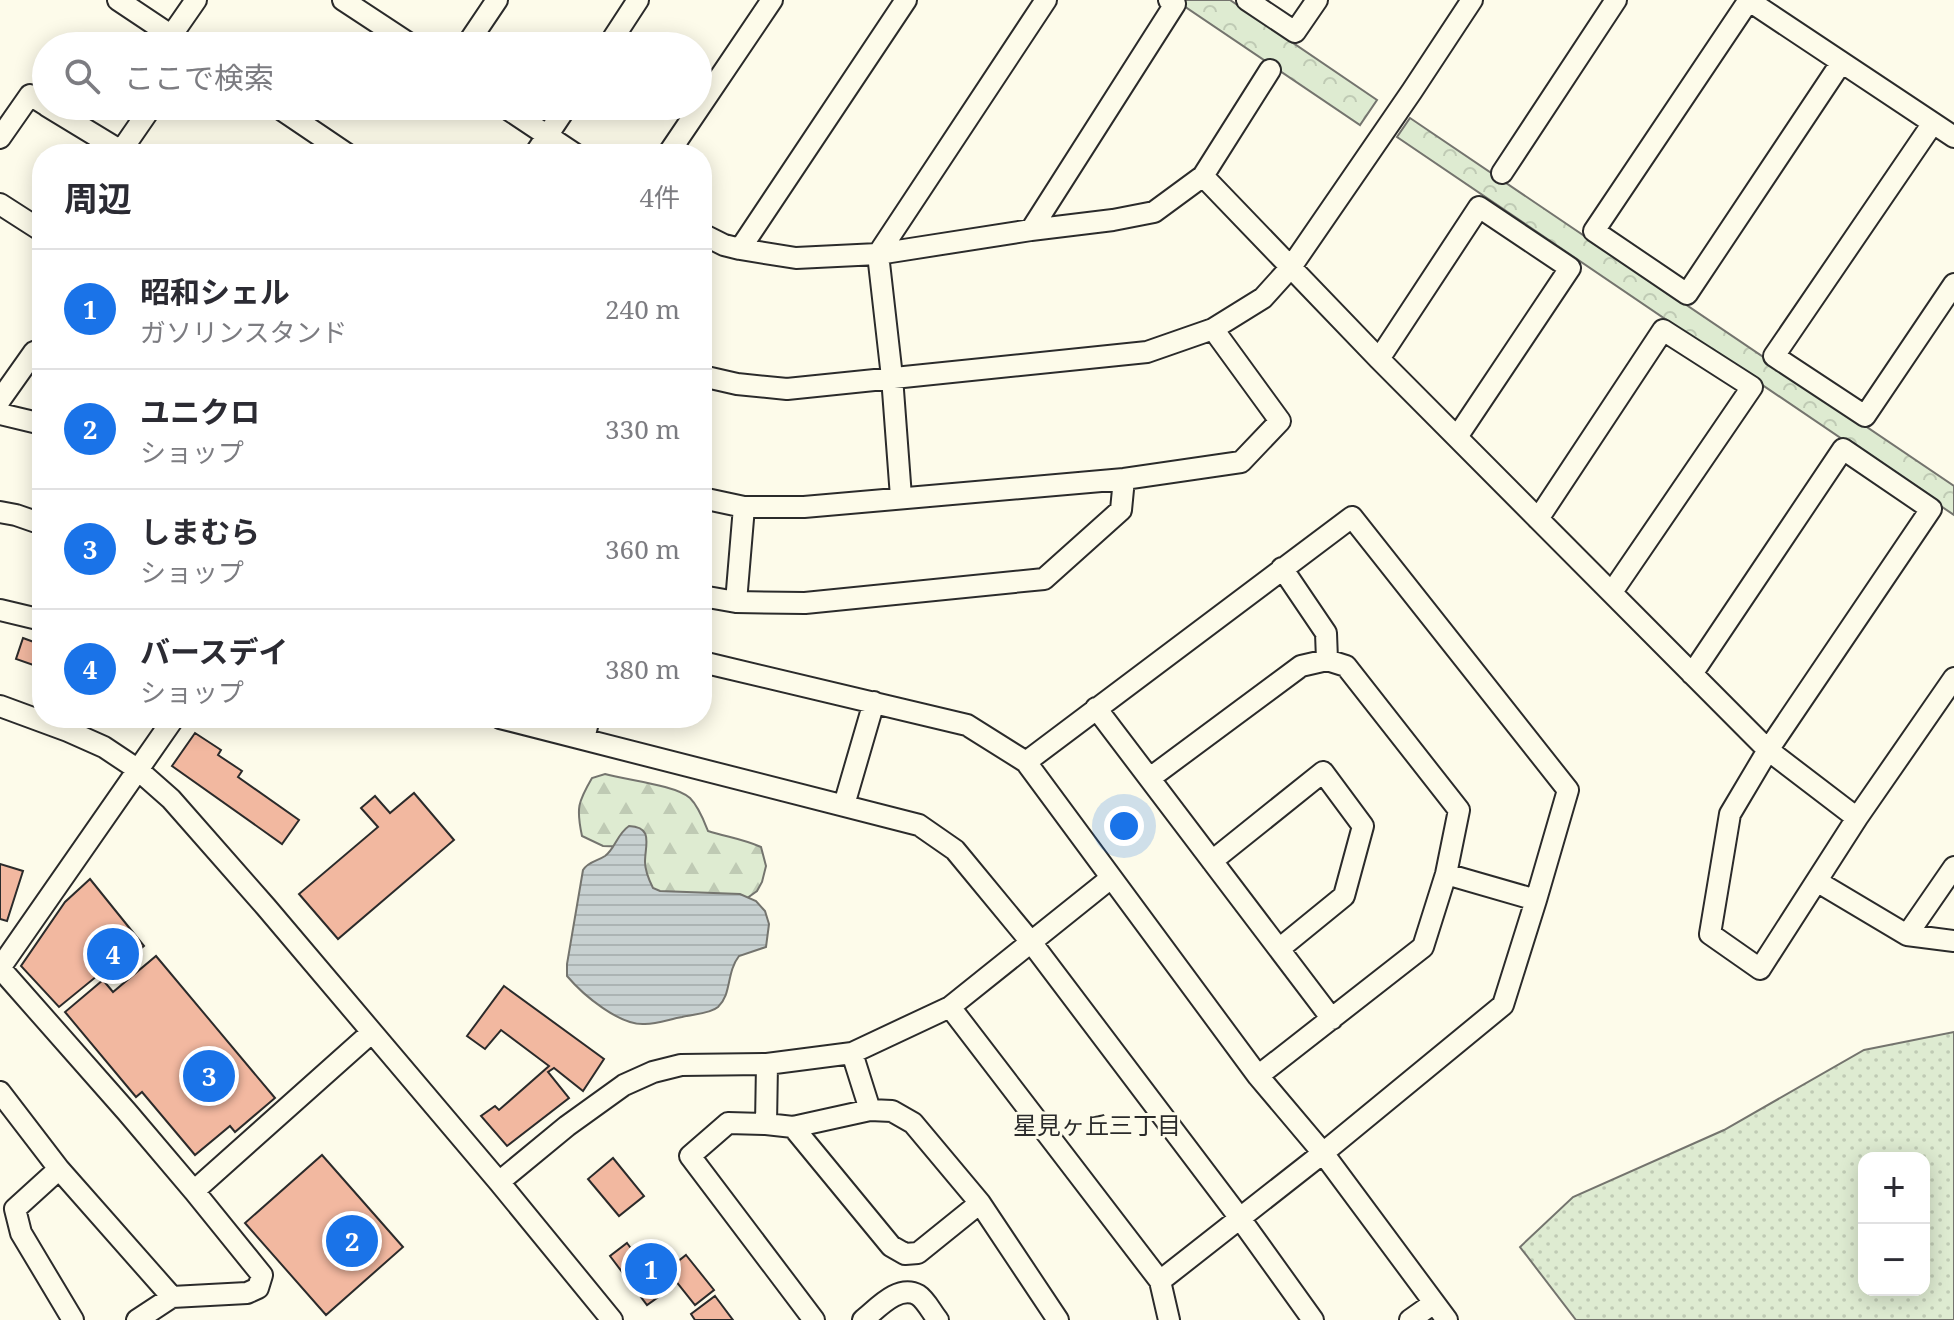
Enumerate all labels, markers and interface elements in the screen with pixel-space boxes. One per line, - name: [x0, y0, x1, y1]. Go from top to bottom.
- search box: [32, 32, 712, 120]
- icon: search: [60, 54, 104, 98]
- text: ここで検索: [124, 57, 274, 98]
- text: 周辺: [64, 175, 132, 221]
- text: 4件: [639, 179, 680, 215]
- text: 昭和シェル: [140, 271, 290, 312]
- text: 1: [83, 291, 97, 327]
- text: 240 m: [605, 291, 680, 327]
- text: ガソリンスタンド: [140, 314, 347, 350]
- text: ユニクロ: [140, 391, 260, 432]
- text: 2: [83, 411, 97, 447]
- text: 330 m: [605, 411, 680, 447]
- text: ショップ: [140, 434, 244, 470]
- text: しまむら: [140, 511, 260, 552]
- text: 3: [83, 531, 97, 567]
- text: 360 m: [605, 531, 680, 567]
- text: ショップ: [140, 554, 244, 590]
- text: バースデイ: [140, 631, 289, 672]
- text: 4: [83, 651, 97, 687]
- text: 380 m: [605, 651, 680, 687]
- text: ショップ: [140, 674, 244, 710]
- your location: [1104, 806, 1144, 846]
- pin: 4: [87, 924, 139, 984]
- pin: 3: [183, 1046, 235, 1106]
- district label: 星見ヶ丘三丁目: [1013, 1108, 1181, 1141]
- map controls: [1858, 1152, 1930, 1296]
- button: +: [1858, 1152, 1930, 1224]
- pin: 2: [326, 1211, 378, 1271]
- button: −: [1858, 1224, 1930, 1296]
- pin: 1: [625, 1239, 677, 1299]

